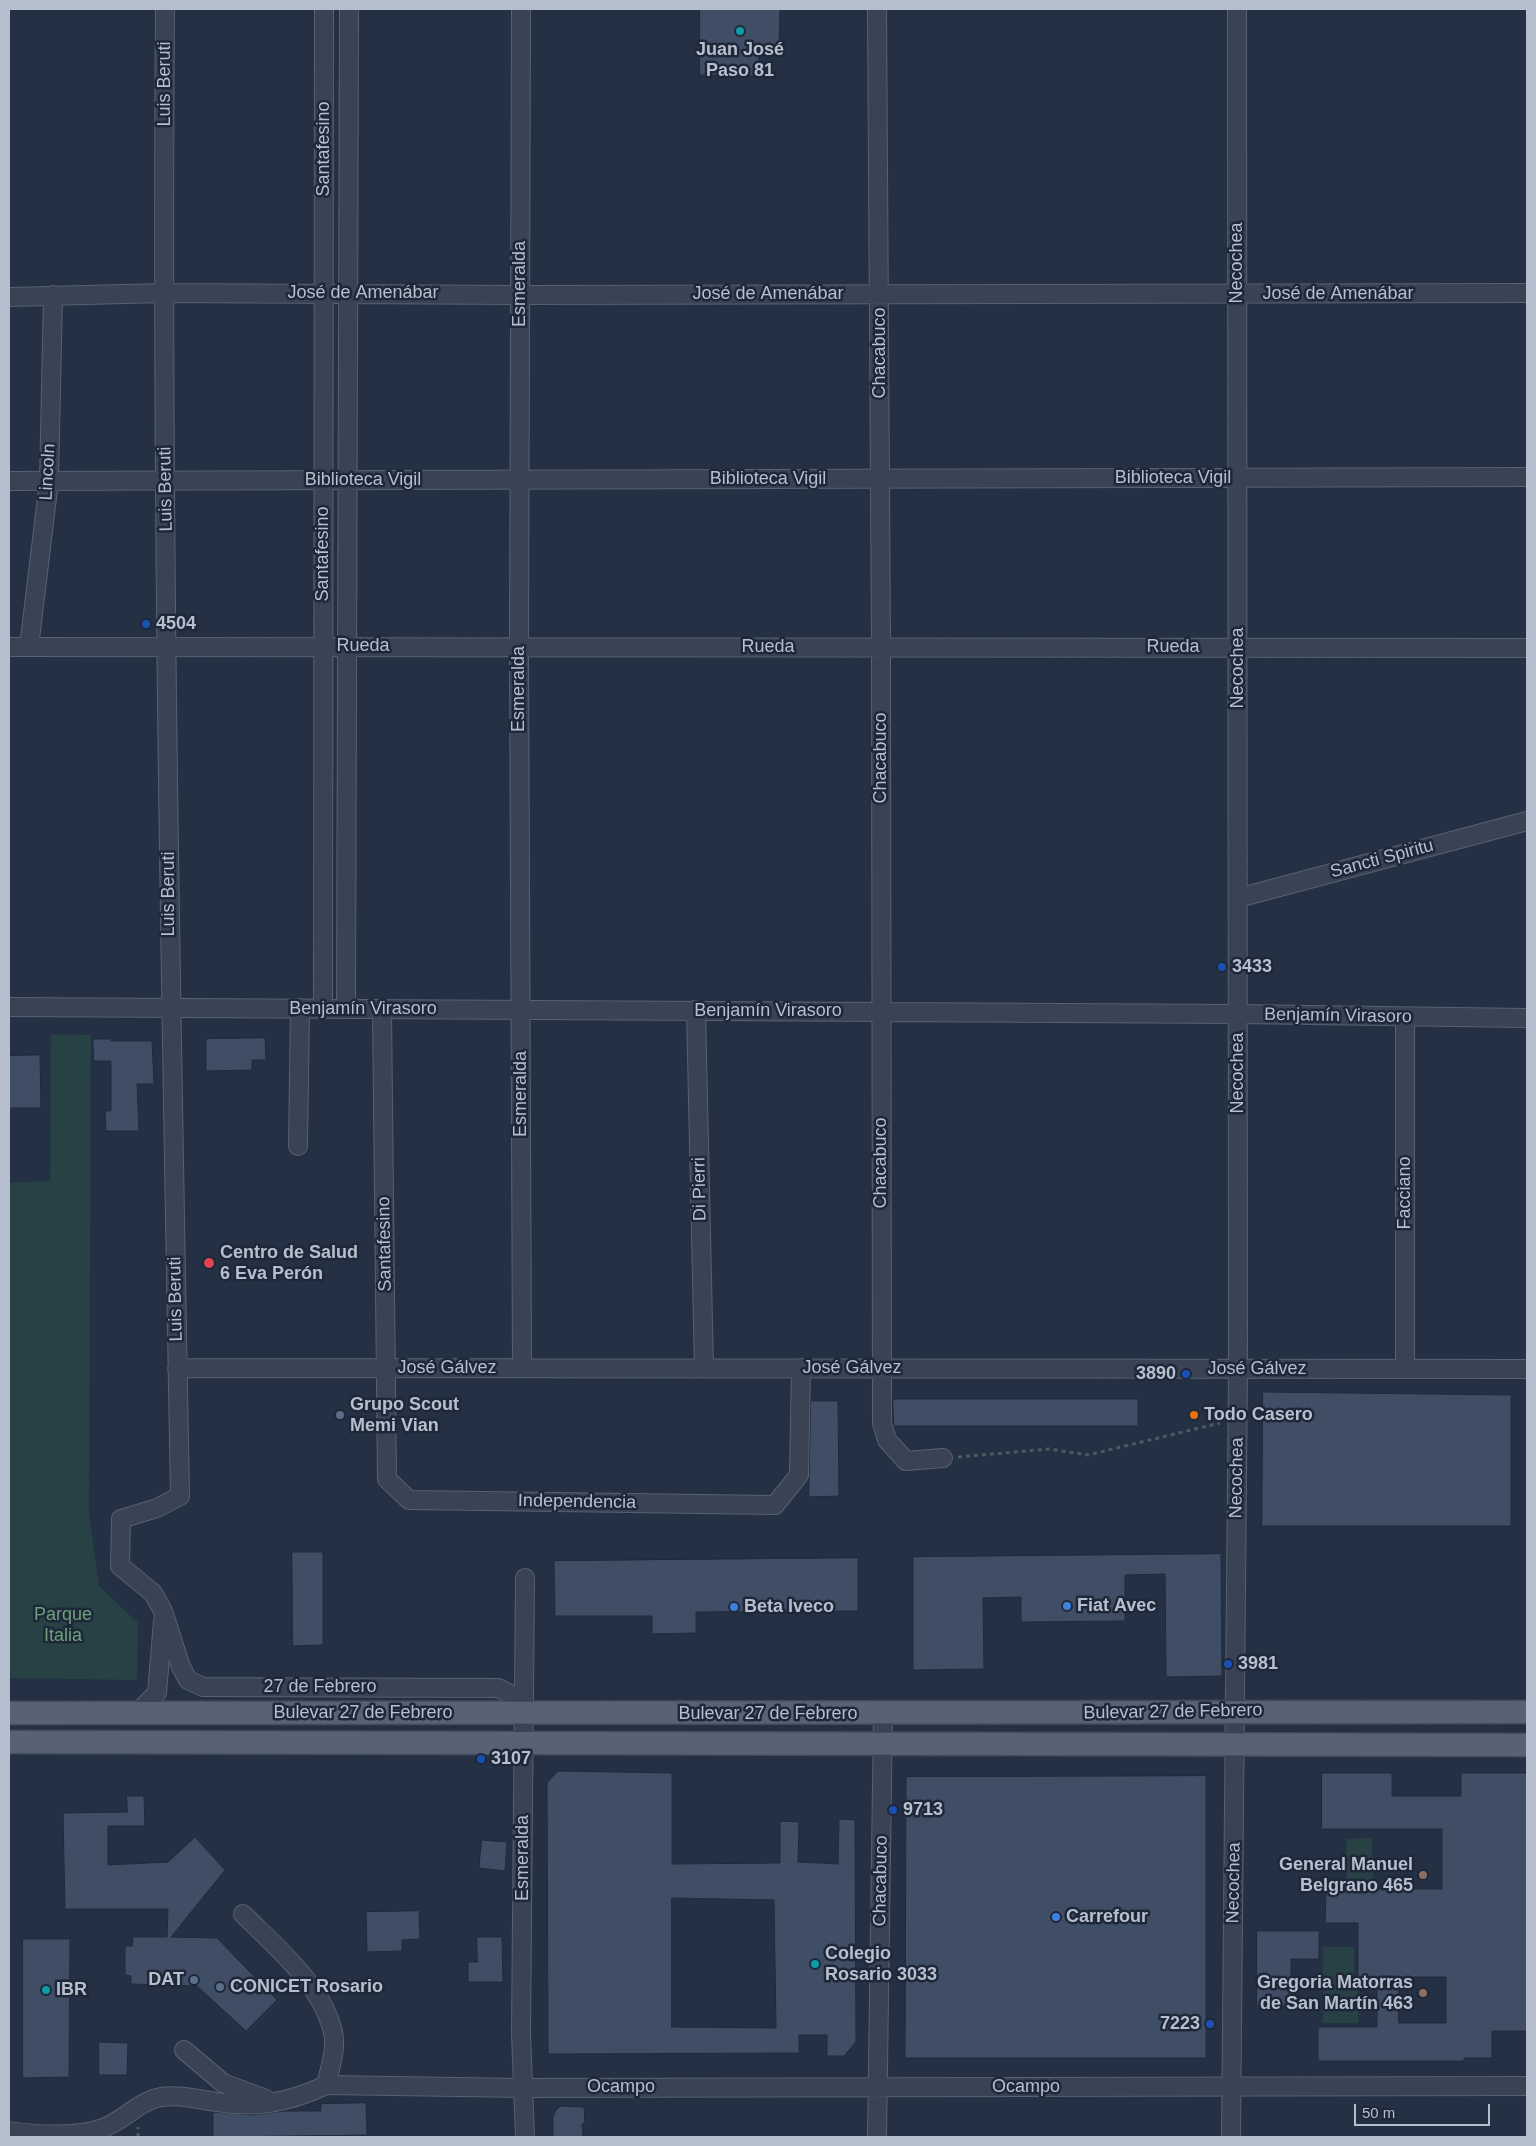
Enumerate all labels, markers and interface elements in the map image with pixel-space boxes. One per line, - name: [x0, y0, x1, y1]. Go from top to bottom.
- marker: Juan José Paso 81: [734, 25, 746, 37]
- place label: Juan José Paso 81: [696, 39, 784, 82]
- street label: Luis Beruti: [154, 41, 176, 127]
- street label: Santafesino: [313, 101, 335, 197]
- street label: Necochea: [1226, 222, 1248, 304]
- street label: Esmeralda: [509, 241, 531, 327]
- street label: José de Amenábar: [287, 282, 439, 304]
- street label: José de Amenábar: [692, 283, 844, 305]
- street label: José de Amenábar: [1262, 283, 1414, 305]
- street label: Chacabuco: [869, 307, 891, 399]
- street label: Lincoln: [36, 443, 60, 501]
- street label: Luis Beruti: [154, 446, 178, 532]
- street label: Biblioteca Vigil: [1115, 467, 1231, 489]
- street label: Biblioteca Vigil: [710, 468, 826, 490]
- street label: Biblioteca Vigil: [305, 469, 421, 491]
- street label: Santafesino: [312, 506, 334, 602]
- place label: 4504: [156, 613, 196, 635]
- marker: 4504: [140, 618, 152, 630]
- street label: Necochea: [1227, 627, 1249, 709]
- street label: Rueda: [336, 635, 390, 657]
- street label: Rueda: [741, 636, 795, 658]
- street label: Rueda: [1146, 636, 1200, 658]
- street label: Esmeralda: [508, 646, 530, 732]
- street label: Chacabuco: [870, 712, 892, 804]
- street label: Sancti Spiritu: [1328, 835, 1436, 883]
- street label: Luis Beruti: [158, 851, 180, 937]
- place label: 3433: [1232, 956, 1272, 978]
- marker: 3433: [1216, 961, 1228, 973]
- street label: Benjamín Virasoro: [289, 998, 437, 1020]
- street label: Benjamín Virasoro: [694, 1000, 842, 1022]
- street label: Benjamín Virasoro: [1264, 1004, 1412, 1028]
- street label: Necochea: [1227, 1032, 1249, 1114]
- street label: Esmeralda: [510, 1051, 532, 1137]
- street label: Chacabuco: [870, 1117, 892, 1209]
- street label: Facciano: [1394, 1156, 1416, 1230]
- street label: Di Pierri: [689, 1157, 711, 1221]
- street label: Santafesino: [373, 1196, 397, 1292]
- place label: Centro de Salud 6 Eva Perón: [220, 1242, 358, 1284]
- street label: Luis Beruti: [164, 1256, 188, 1342]
- marker: Centro de Salud 6 Eva Perón: [202, 1256, 216, 1270]
- street label: José Gálvez: [397, 1357, 497, 1379]
- street label: José Gálvez: [802, 1357, 902, 1379]
- street label: José Gálvez: [1207, 1358, 1307, 1380]
- place label: 3890: [1136, 1363, 1176, 1385]
- marker: 3890: [1180, 1368, 1192, 1380]
- place label: Grupo Scout Memi Vian: [350, 1394, 459, 1436]
- place label: Todo Casero: [1204, 1404, 1313, 1426]
- marker: Grupo Scout Memi Vian: [334, 1409, 346, 1421]
- marker: Todo Casero: [1188, 1409, 1200, 1421]
- street label: Necochea: [1225, 1437, 1249, 1519]
- street label: Independencia: [518, 1490, 636, 1514]
- place label: Fiat Avec: [1077, 1595, 1156, 1617]
- place label: Beta Iveco: [744, 1596, 834, 1618]
- marker: Fiat Avec: [1061, 1600, 1073, 1612]
- marker: Beta Iveco: [728, 1601, 740, 1613]
- park label: Parque Italia: [34, 1604, 92, 1646]
- place label: 3981: [1238, 1653, 1278, 1675]
- marker: 3981: [1222, 1658, 1234, 1670]
- street label: 27 de Febrero: [263, 1676, 377, 1698]
- street label: Bulevar 27 de Febrero: [1083, 1700, 1263, 1724]
- street label: Bulevar 27 de Febrero: [273, 1702, 453, 1724]
- street label: Bulevar 27 de Febrero: [678, 1703, 858, 1725]
- place label: 3107: [491, 1748, 531, 1770]
- marker: 3107: [475, 1753, 487, 1765]
- place label: 9713: [903, 1799, 943, 1821]
- marker: 9713: [887, 1804, 899, 1816]
- street label: Esmeralda: [512, 1815, 534, 1901]
- street label: Chacabuco: [869, 1835, 893, 1927]
- street label: Necochea: [1222, 1842, 1246, 1924]
- place label: General Manuel Belgrano 465: [1279, 1854, 1413, 1896]
- marker: General Manuel Belgrano 465: [1417, 1869, 1429, 1881]
- place label: Carrefour: [1066, 1906, 1148, 1928]
- marker: Carrefour: [1050, 1911, 1062, 1923]
- place label: Colegio Rosario 3033: [825, 1943, 937, 1986]
- marker: Colegio Rosario 3033: [809, 1958, 821, 1970]
- place label: DAT: [148, 1969, 184, 1991]
- place label: Gregoria Matorras de San Martín 463: [1257, 1972, 1413, 2015]
- marker: DAT: [188, 1974, 200, 1986]
- place label: CONICET Rosario: [230, 1976, 383, 1998]
- place label: IBR: [56, 1979, 87, 2001]
- marker: CONICET Rosario: [214, 1981, 226, 1993]
- marker: IBR: [40, 1984, 52, 1996]
- marker: Gregoria Matorras de San Martín 463: [1417, 1987, 1429, 1999]
- place label: 7223: [1160, 2013, 1200, 2035]
- marker: 7223: [1204, 2018, 1216, 2030]
- street label: Ocampo: [587, 2076, 655, 2098]
- street label: Ocampo: [992, 2076, 1060, 2098]
- scale bar: [1356, 2094, 1492, 2126]
- text: 50 m: [1362, 2104, 1395, 2121]

